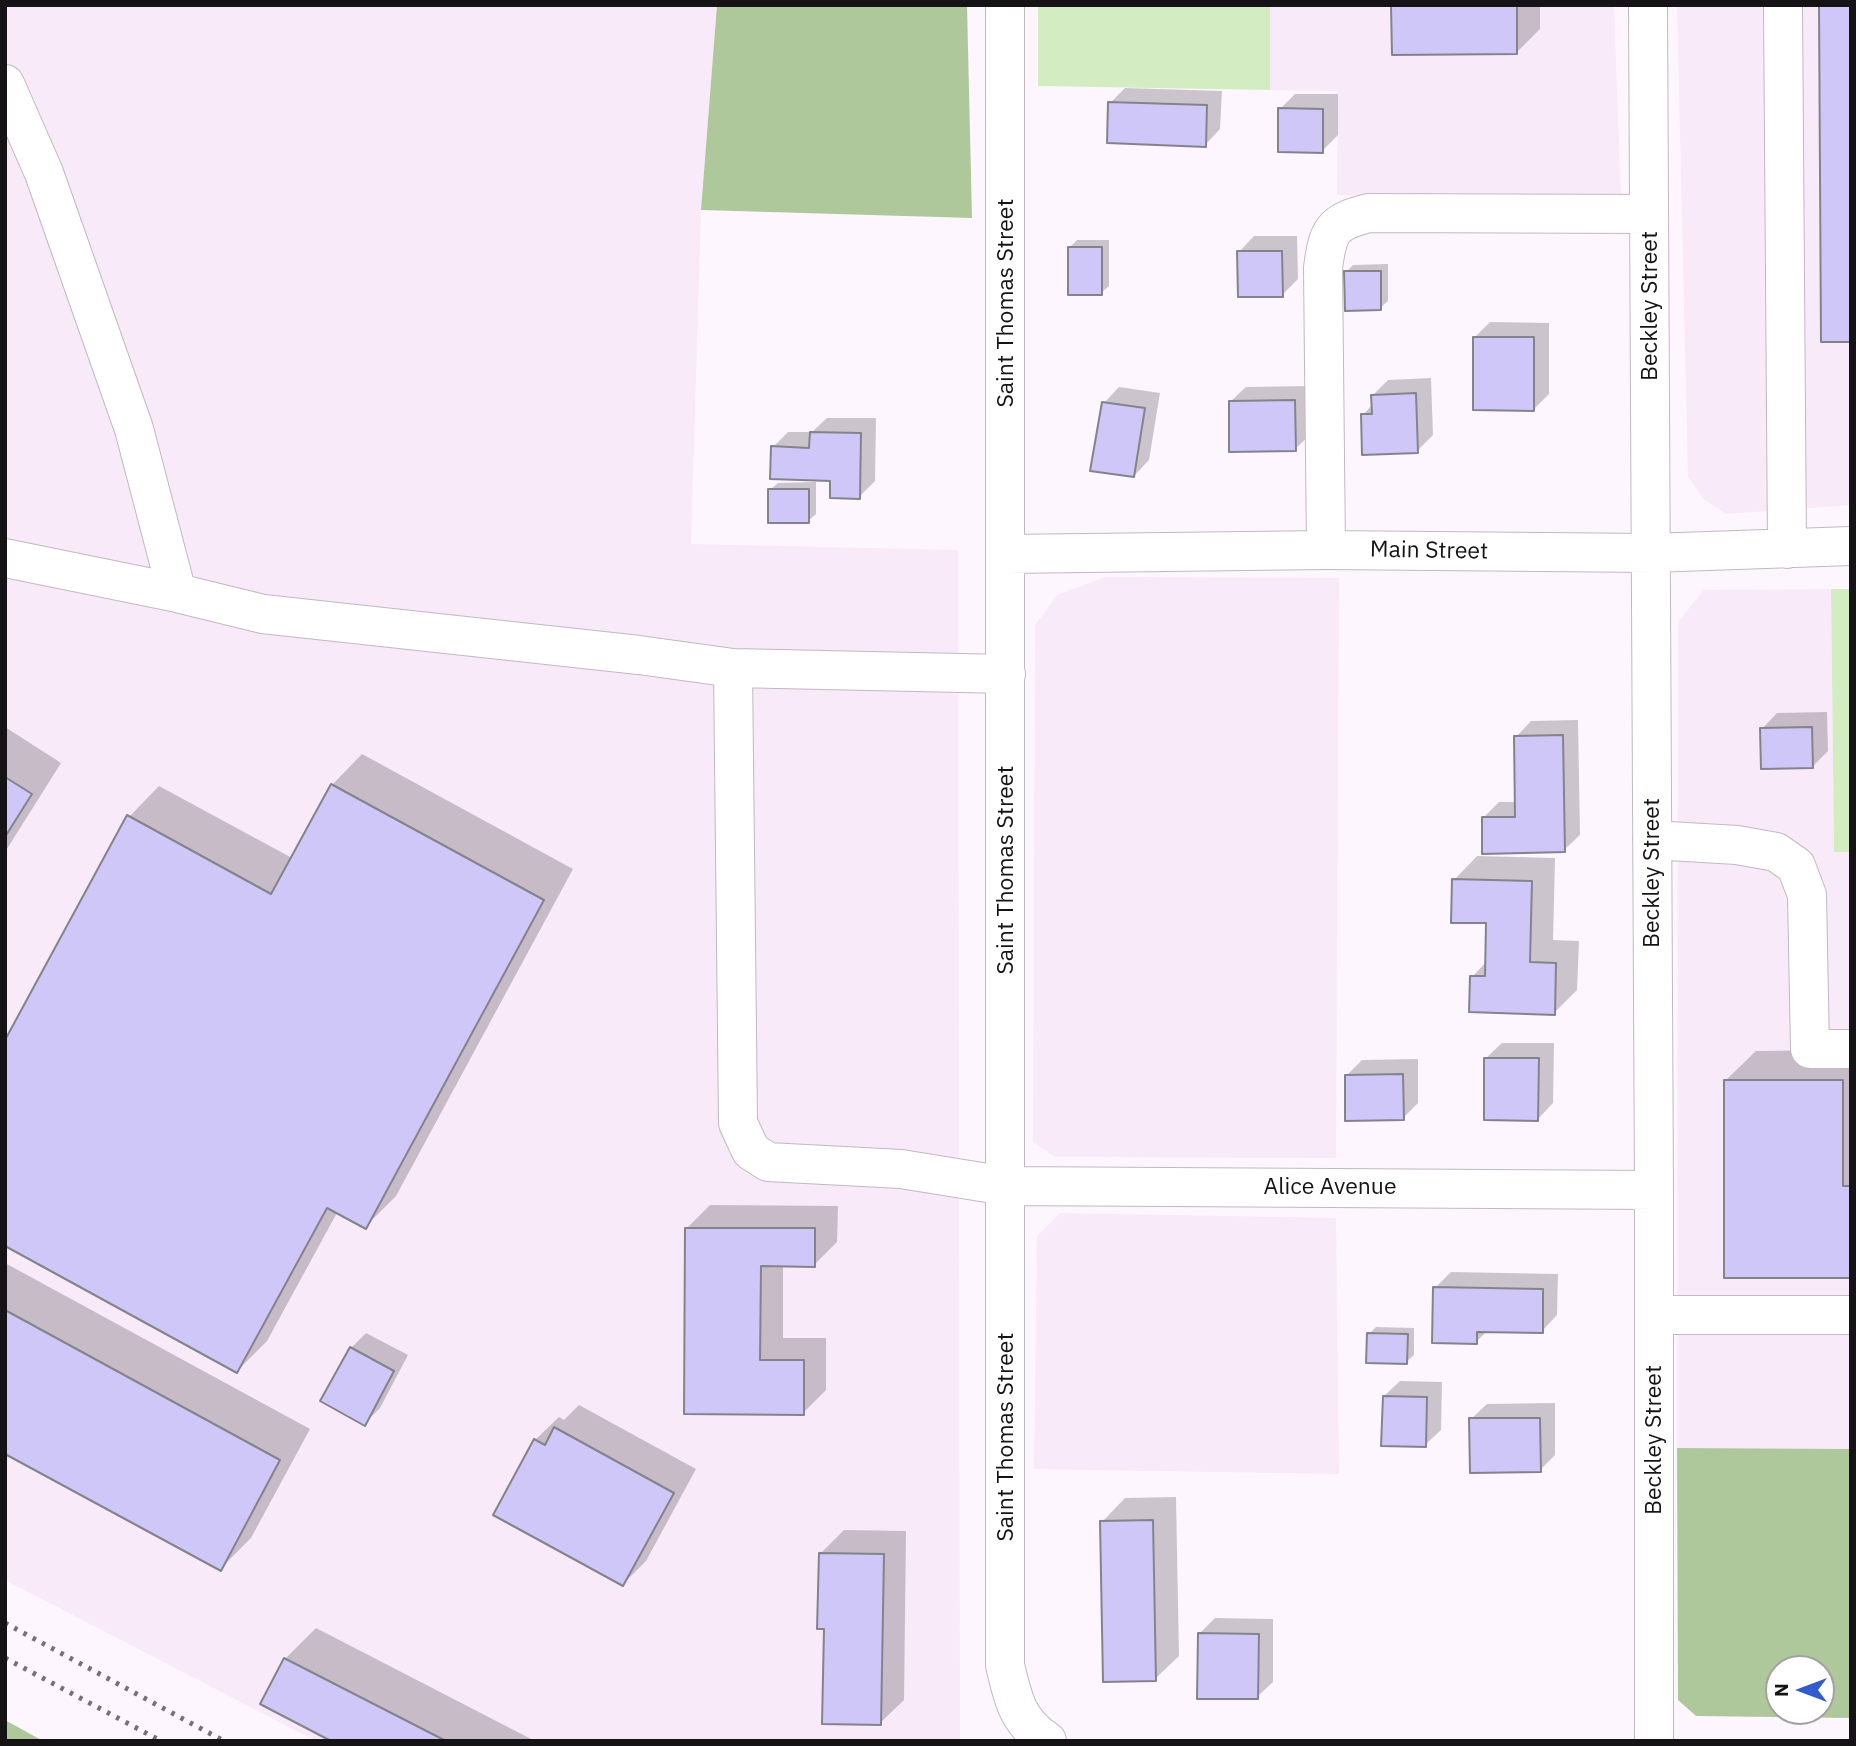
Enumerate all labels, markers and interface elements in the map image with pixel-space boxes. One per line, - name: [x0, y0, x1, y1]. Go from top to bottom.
- street label: Saint Thomas Street: [992, 198, 1020, 408]
- street label: Beckley Street: [1636, 231, 1664, 381]
- street label: Main Street: [1370, 536, 1488, 566]
- street label: Saint Thomas Street: [992, 765, 1020, 975]
- street label: Beckley Street: [1638, 798, 1666, 948]
- street label: Alice Avenue: [1263, 1173, 1397, 1201]
- street label: Saint Thomas Street: [992, 1332, 1020, 1542]
- street label: Beckley Street: [1640, 1365, 1668, 1515]
- north arrow: [1765, 1655, 1835, 1725]
- text: N: [1769, 1683, 1793, 1697]

